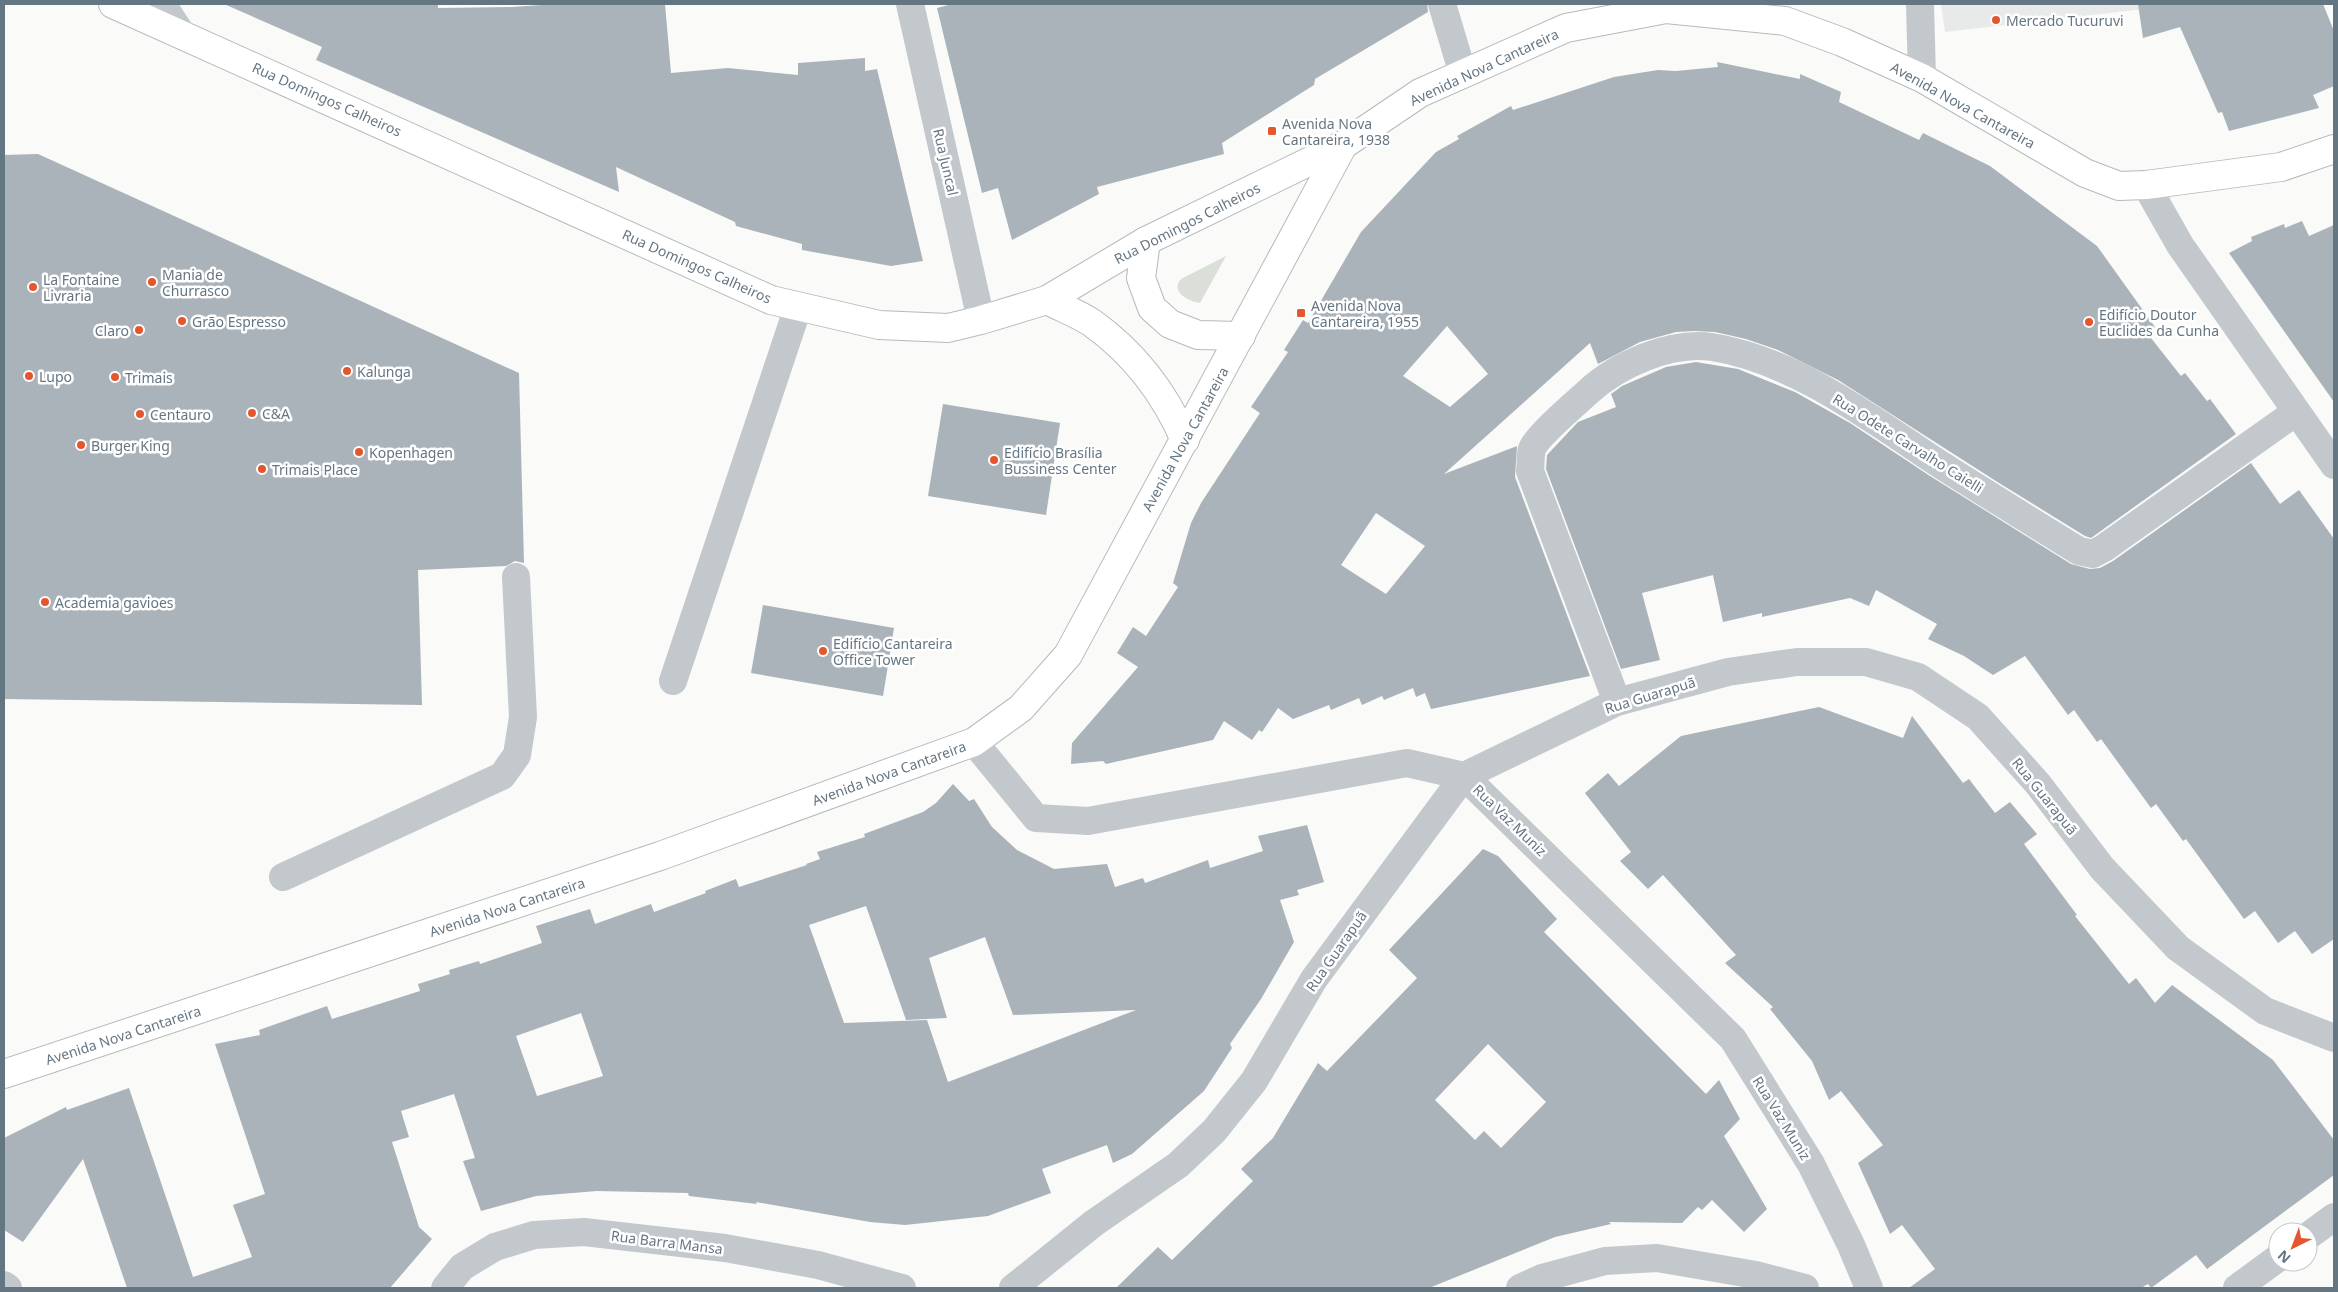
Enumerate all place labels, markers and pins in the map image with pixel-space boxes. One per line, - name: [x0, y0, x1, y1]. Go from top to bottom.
- place label: Mercado Tucuruvi: [2006, 11, 2124, 30]
- marker: Mercado Tucuruvi: [1990, 14, 2002, 26]
- place label: Avenida Nova Cantareira, 1938: [1282, 114, 1390, 149]
- marker: Avenida Nova Cantareira, 1938: [1266, 125, 1278, 137]
- place label: Mania de Churrasco: [162, 265, 229, 300]
- place label: La Fontaine Livraria: [43, 270, 119, 305]
- marker: Mania de Churrasco: [146, 276, 158, 288]
- marker: La Fontaine Livraria: [27, 281, 39, 293]
- place label: Avenida Nova Cantareira, 1955: [1311, 296, 1419, 331]
- place label: Edifício Doutor Euclides da Cunha: [2099, 305, 2219, 340]
- marker: Avenida Nova Cantareira, 1955: [1295, 307, 1307, 319]
- place label: Grão Espresso: [192, 312, 286, 331]
- marker: Grão Espresso: [176, 315, 188, 327]
- marker: Edifício Doutor Euclides da Cunha: [2083, 316, 2095, 328]
- place label: Claro: [95, 321, 129, 340]
- marker: Claro: [133, 324, 145, 336]
- place label: Kalunga: [357, 362, 411, 381]
- marker: Kalunga: [341, 365, 353, 377]
- place label: Lupo: [39, 367, 72, 386]
- place label: Trimais: [125, 368, 173, 387]
- marker: Lupo: [23, 370, 35, 382]
- marker: Trimais: [109, 371, 121, 383]
- place label: C&A: [262, 404, 290, 423]
- place label: Centauro: [150, 405, 211, 424]
- marker: C&A: [246, 407, 258, 419]
- marker: Centauro: [134, 408, 146, 420]
- place label: Burger King: [91, 436, 170, 455]
- marker: Burger King: [75, 439, 87, 451]
- place label: Kopenhagen: [369, 443, 453, 462]
- place label: Edifício Brasília Bussiness Center: [1004, 443, 1117, 478]
- marker: Kopenhagen: [353, 446, 365, 458]
- marker: Edifício Brasília Bussiness Center: [988, 454, 1000, 466]
- place label: Trimais Place: [272, 460, 358, 479]
- marker: Trimais Place: [256, 463, 268, 475]
- place label: Academia gavioes: [55, 593, 174, 612]
- marker: Academia gavioes: [39, 596, 51, 608]
- place label: Edifício Cantareira Office Tower: [833, 634, 953, 669]
- marker: Edifício Cantareira Office Tower: [817, 645, 829, 657]

